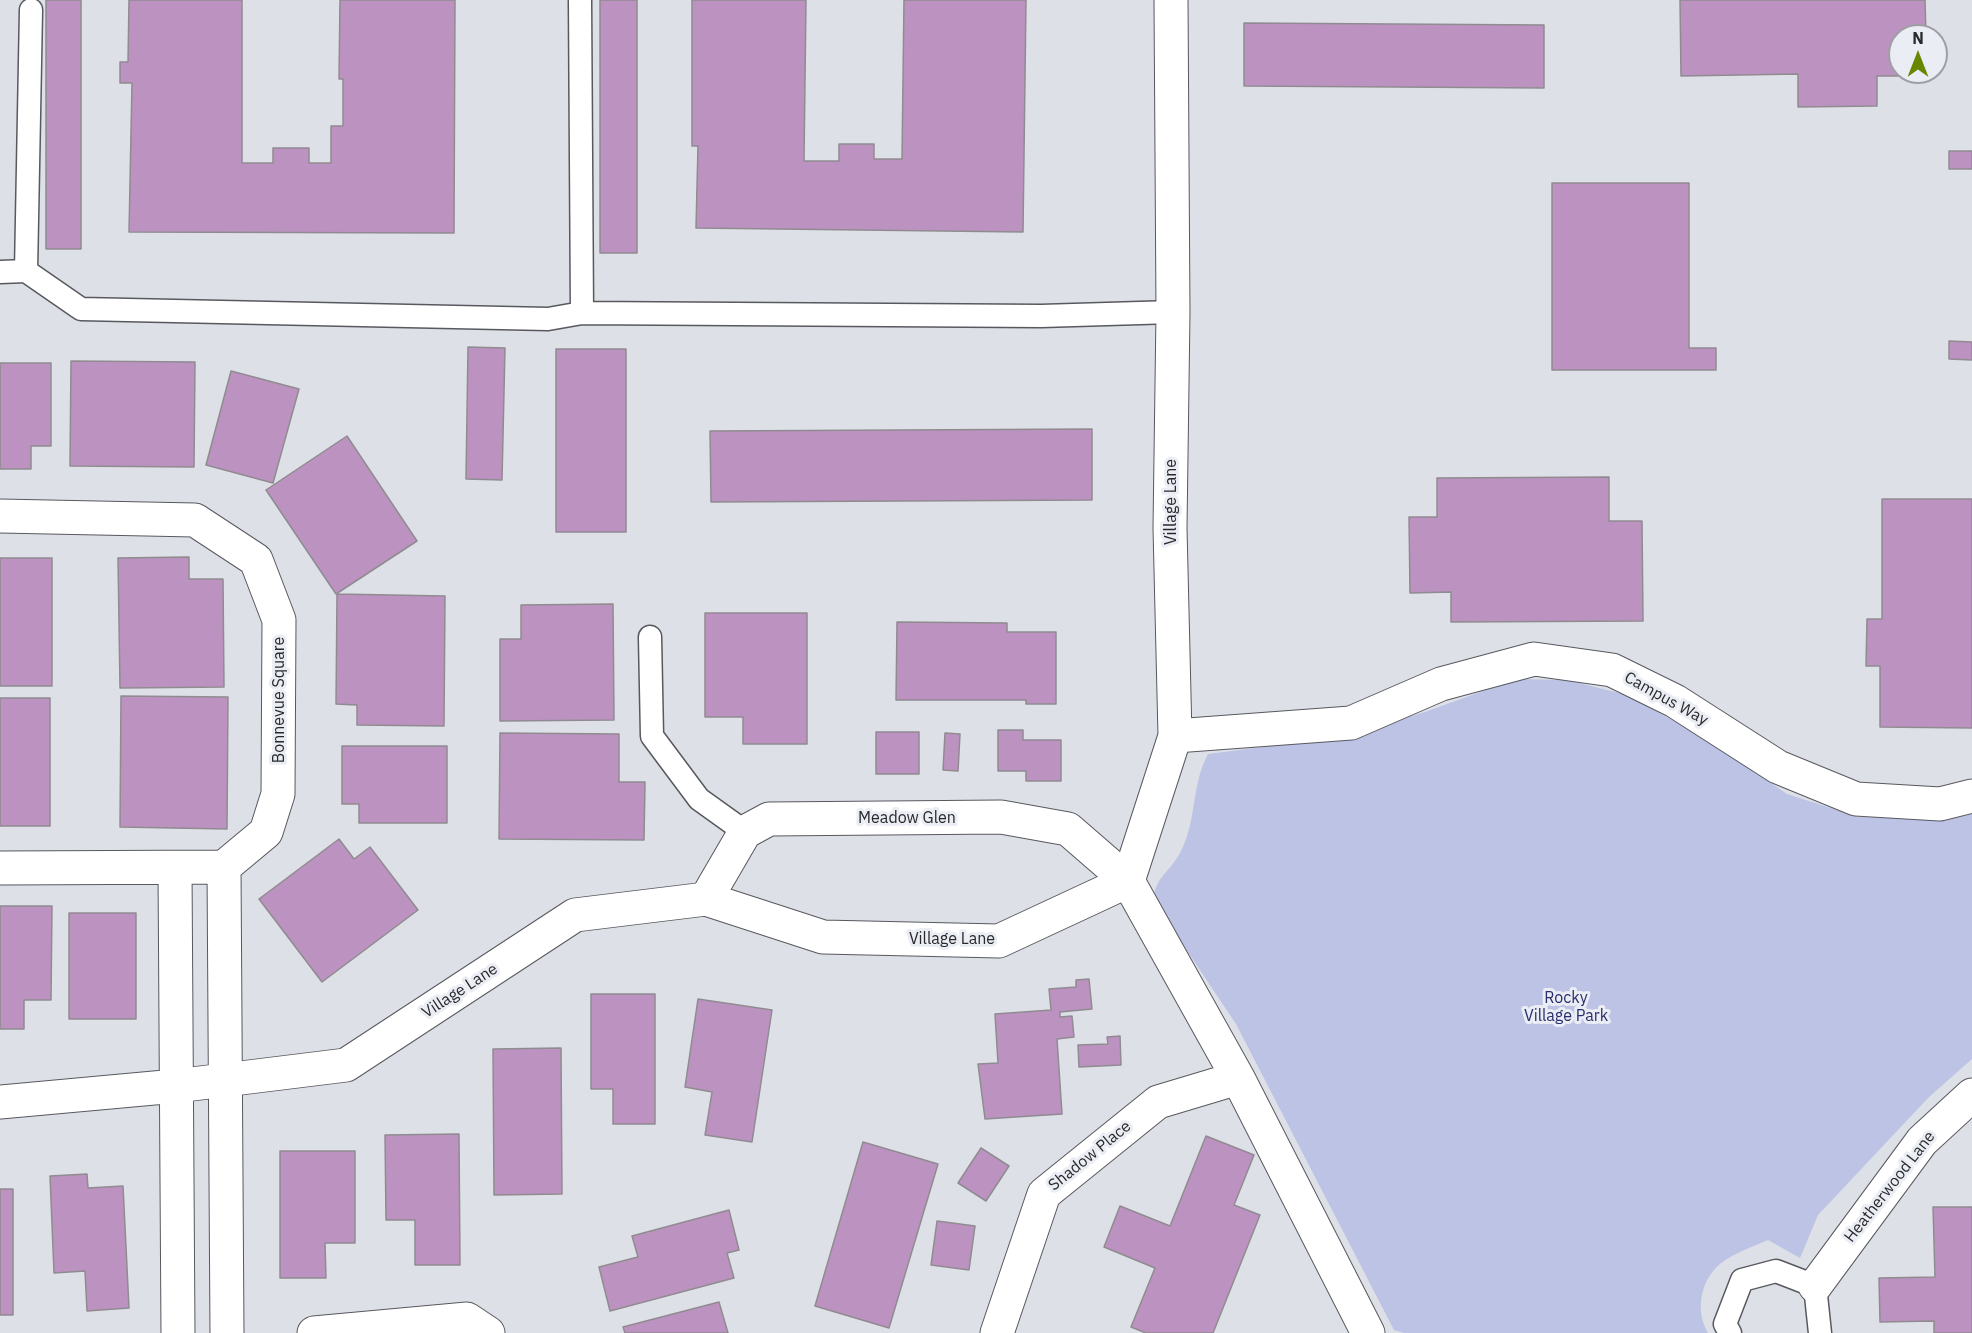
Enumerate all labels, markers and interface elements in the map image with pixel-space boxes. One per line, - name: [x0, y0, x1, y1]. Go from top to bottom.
- north arrow: [1888, 24, 1948, 84]
- text: N: [1912, 28, 1924, 48]
- street label: Village Lane: [1161, 459, 1181, 545]
- street label: Bonnevue Square: [269, 637, 289, 763]
- street label: Campus Way: [1621, 668, 1711, 730]
- street label: Meadow Glen: [858, 808, 956, 828]
- street label: Village Lane: [909, 929, 995, 949]
- street label: Village Lane: [419, 959, 501, 1023]
- park label: Rocky Village Park: [1524, 988, 1608, 1026]
- street label: Shadow Place: [1045, 1117, 1135, 1195]
- street label: Heatherwood Lane: [1841, 1128, 1939, 1246]

